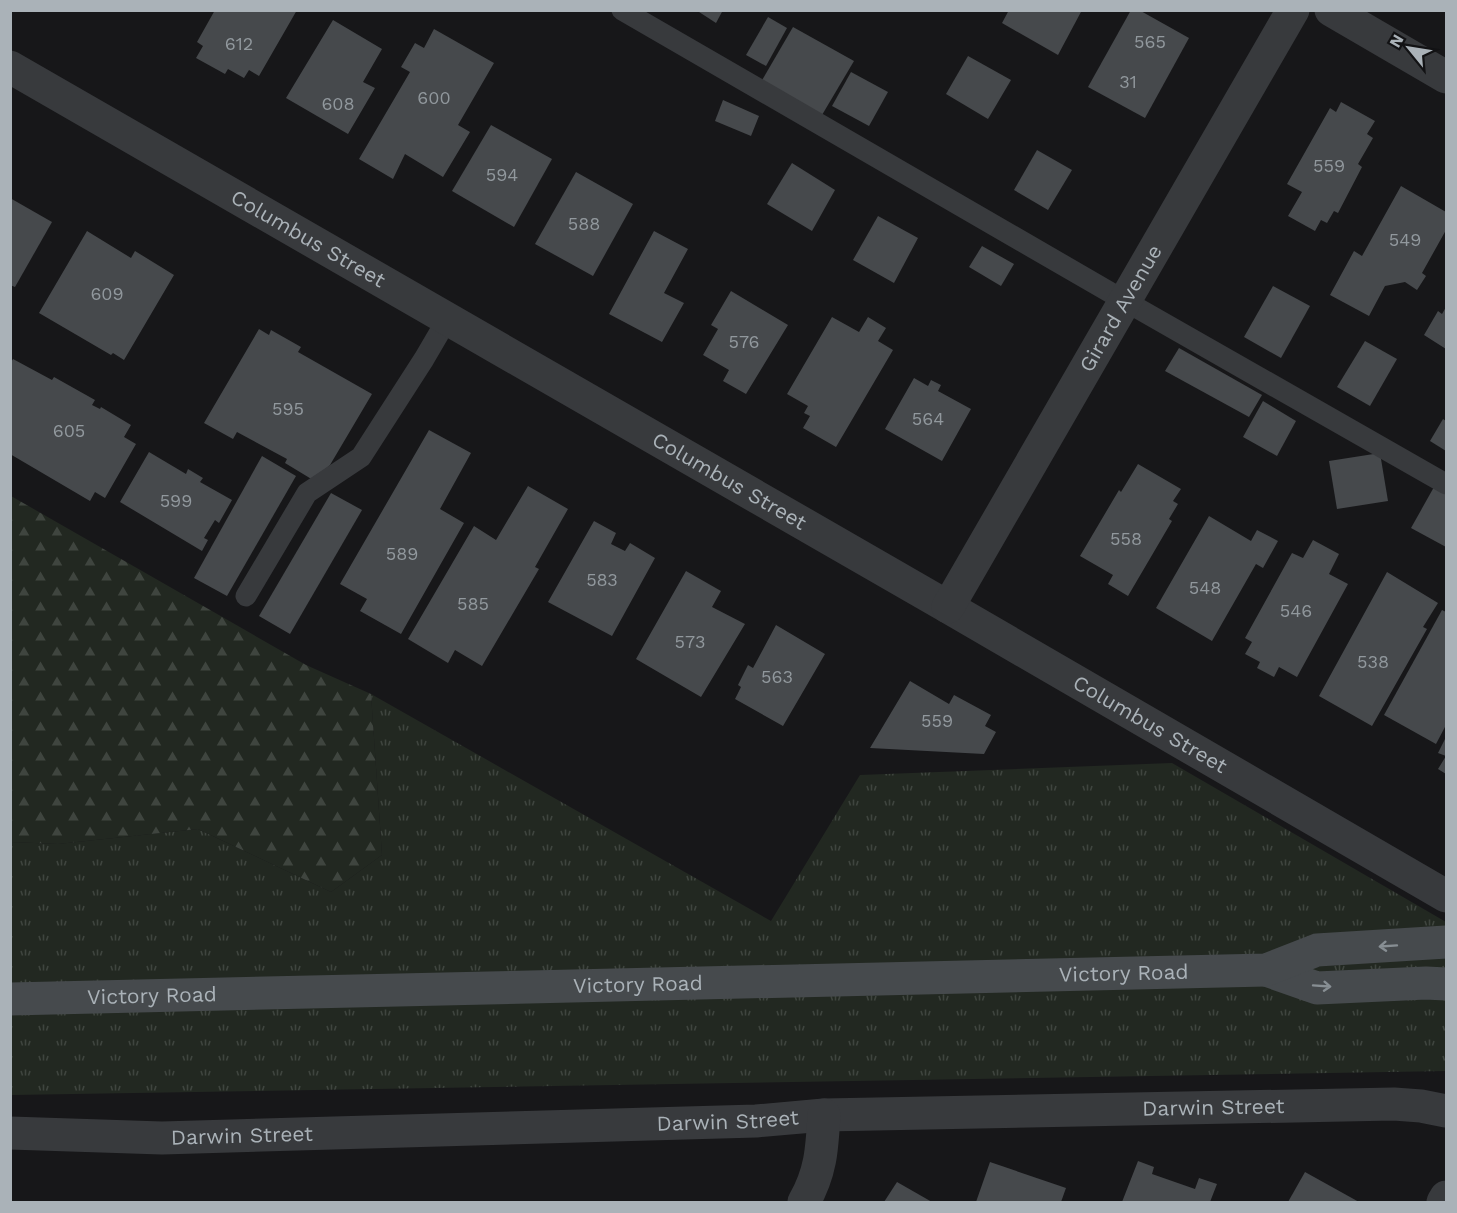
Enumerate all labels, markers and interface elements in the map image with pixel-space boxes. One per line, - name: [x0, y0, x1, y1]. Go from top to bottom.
- north arrow: [1379, 18, 1439, 78]
- house number: 565: [1134, 31, 1166, 52]
- text: N: [1385, 31, 1408, 51]
- house number: 612: [225, 33, 253, 54]
- house number: 31: [1119, 71, 1137, 92]
- house number: 600: [417, 87, 451, 108]
- house number: 608: [321, 93, 355, 114]
- house number: 559: [1313, 155, 1345, 176]
- house number: 594: [486, 164, 518, 185]
- street label: Columbus Street: [227, 184, 390, 293]
- house number: 588: [568, 213, 600, 234]
- house number: 549: [1389, 229, 1421, 250]
- street label: Girard Avenue: [1074, 240, 1167, 376]
- house number: 609: [90, 283, 124, 304]
- house number: 576: [728, 331, 760, 352]
- house number: 595: [272, 398, 304, 419]
- house number: 564: [912, 408, 944, 429]
- house number: 605: [53, 420, 85, 441]
- street label: Columbus Street: [648, 426, 811, 535]
- house number: 599: [160, 490, 192, 511]
- house number: 558: [1110, 528, 1142, 549]
- house number: 589: [386, 543, 418, 564]
- house number: 583: [586, 569, 618, 590]
- house number: 548: [1189, 577, 1221, 598]
- house number: 585: [457, 593, 489, 614]
- house number: 546: [1280, 600, 1312, 621]
- house number: 573: [674, 631, 706, 652]
- house number: 538: [1357, 651, 1389, 672]
- house number: 563: [761, 666, 793, 687]
- street label: Columbus Street: [1069, 669, 1232, 778]
- house number: 559: [921, 710, 953, 731]
- one-way arrow: [1379, 940, 1399, 951]
- street label: Victory Road: [1059, 959, 1189, 987]
- street label: Victory Road: [573, 970, 703, 998]
- street label: Victory Road: [87, 981, 217, 1009]
- one-way arrow: [1312, 981, 1331, 992]
- street label: Darwin Street: [1142, 1093, 1285, 1121]
- street label: Darwin Street: [656, 1104, 800, 1136]
- street label: Darwin Street: [170, 1121, 313, 1150]

